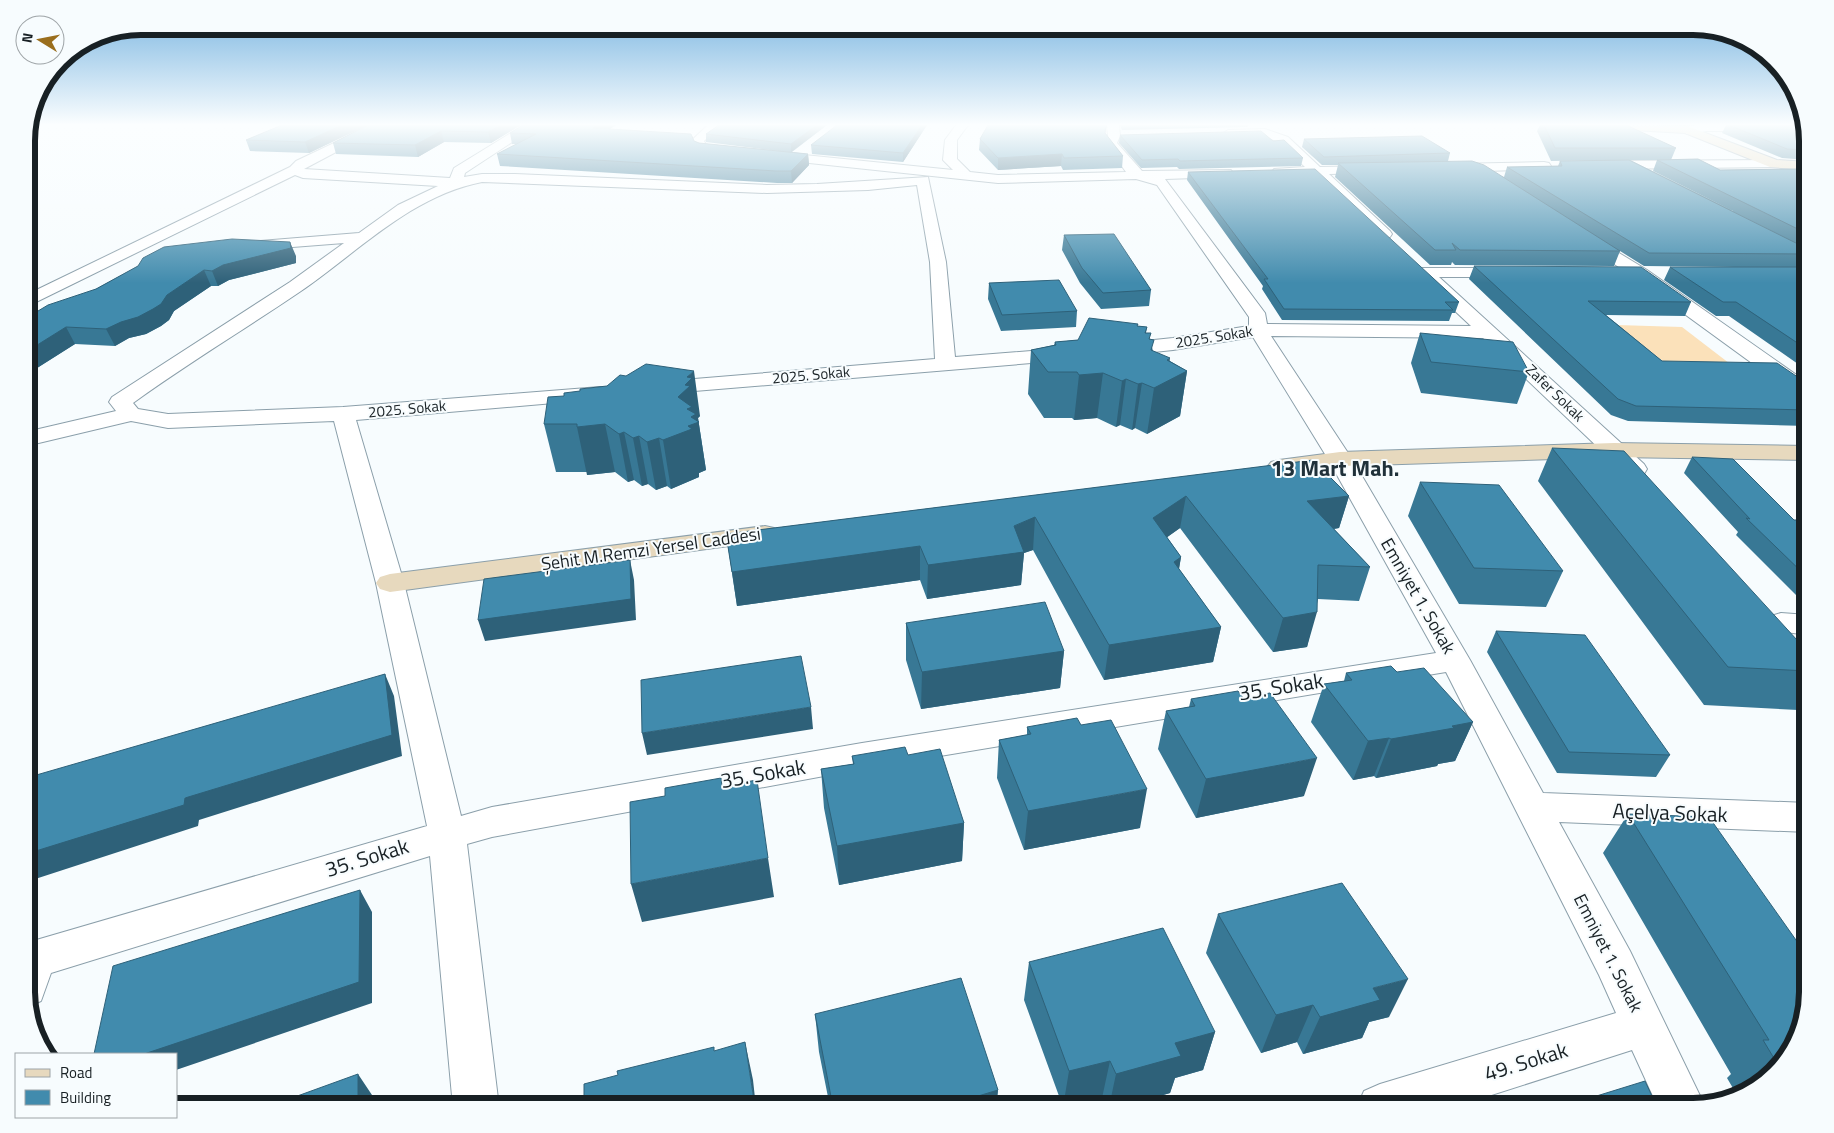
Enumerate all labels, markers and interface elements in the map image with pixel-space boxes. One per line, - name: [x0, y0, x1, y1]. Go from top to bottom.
- north arrow: [15, 15, 65, 65]
- text: N: [16, 31, 38, 44]
- street label: 2025. Sokak: [1174, 319, 1254, 354]
- street label: Zafer Sokak: [1521, 359, 1590, 427]
- street label: 2025. Sokak: [771, 360, 851, 389]
- street label: 2025. Sokak: [367, 394, 447, 423]
- district label: 13 Mart Mah.: [1271, 451, 1399, 485]
- street label: Şehit M.Remzi Yersel Caddesi: [539, 520, 762, 577]
- street label: Emniyet 1. Sokak: [1374, 533, 1463, 659]
- street label: 35. Sokak: [1236, 664, 1326, 709]
- street label: 35. Sokak: [718, 750, 808, 796]
- street label: Açelya Sokak: [1612, 794, 1728, 830]
- street label: 35. Sokak: [321, 829, 412, 885]
- street label: Emniyet 1. Sokak: [1567, 889, 1650, 1017]
- street label: 49. Sokak: [1480, 1033, 1571, 1089]
- legend: [15, 1053, 178, 1118]
- text: Road: [60, 1061, 92, 1084]
- text: Building: [60, 1086, 111, 1109]

